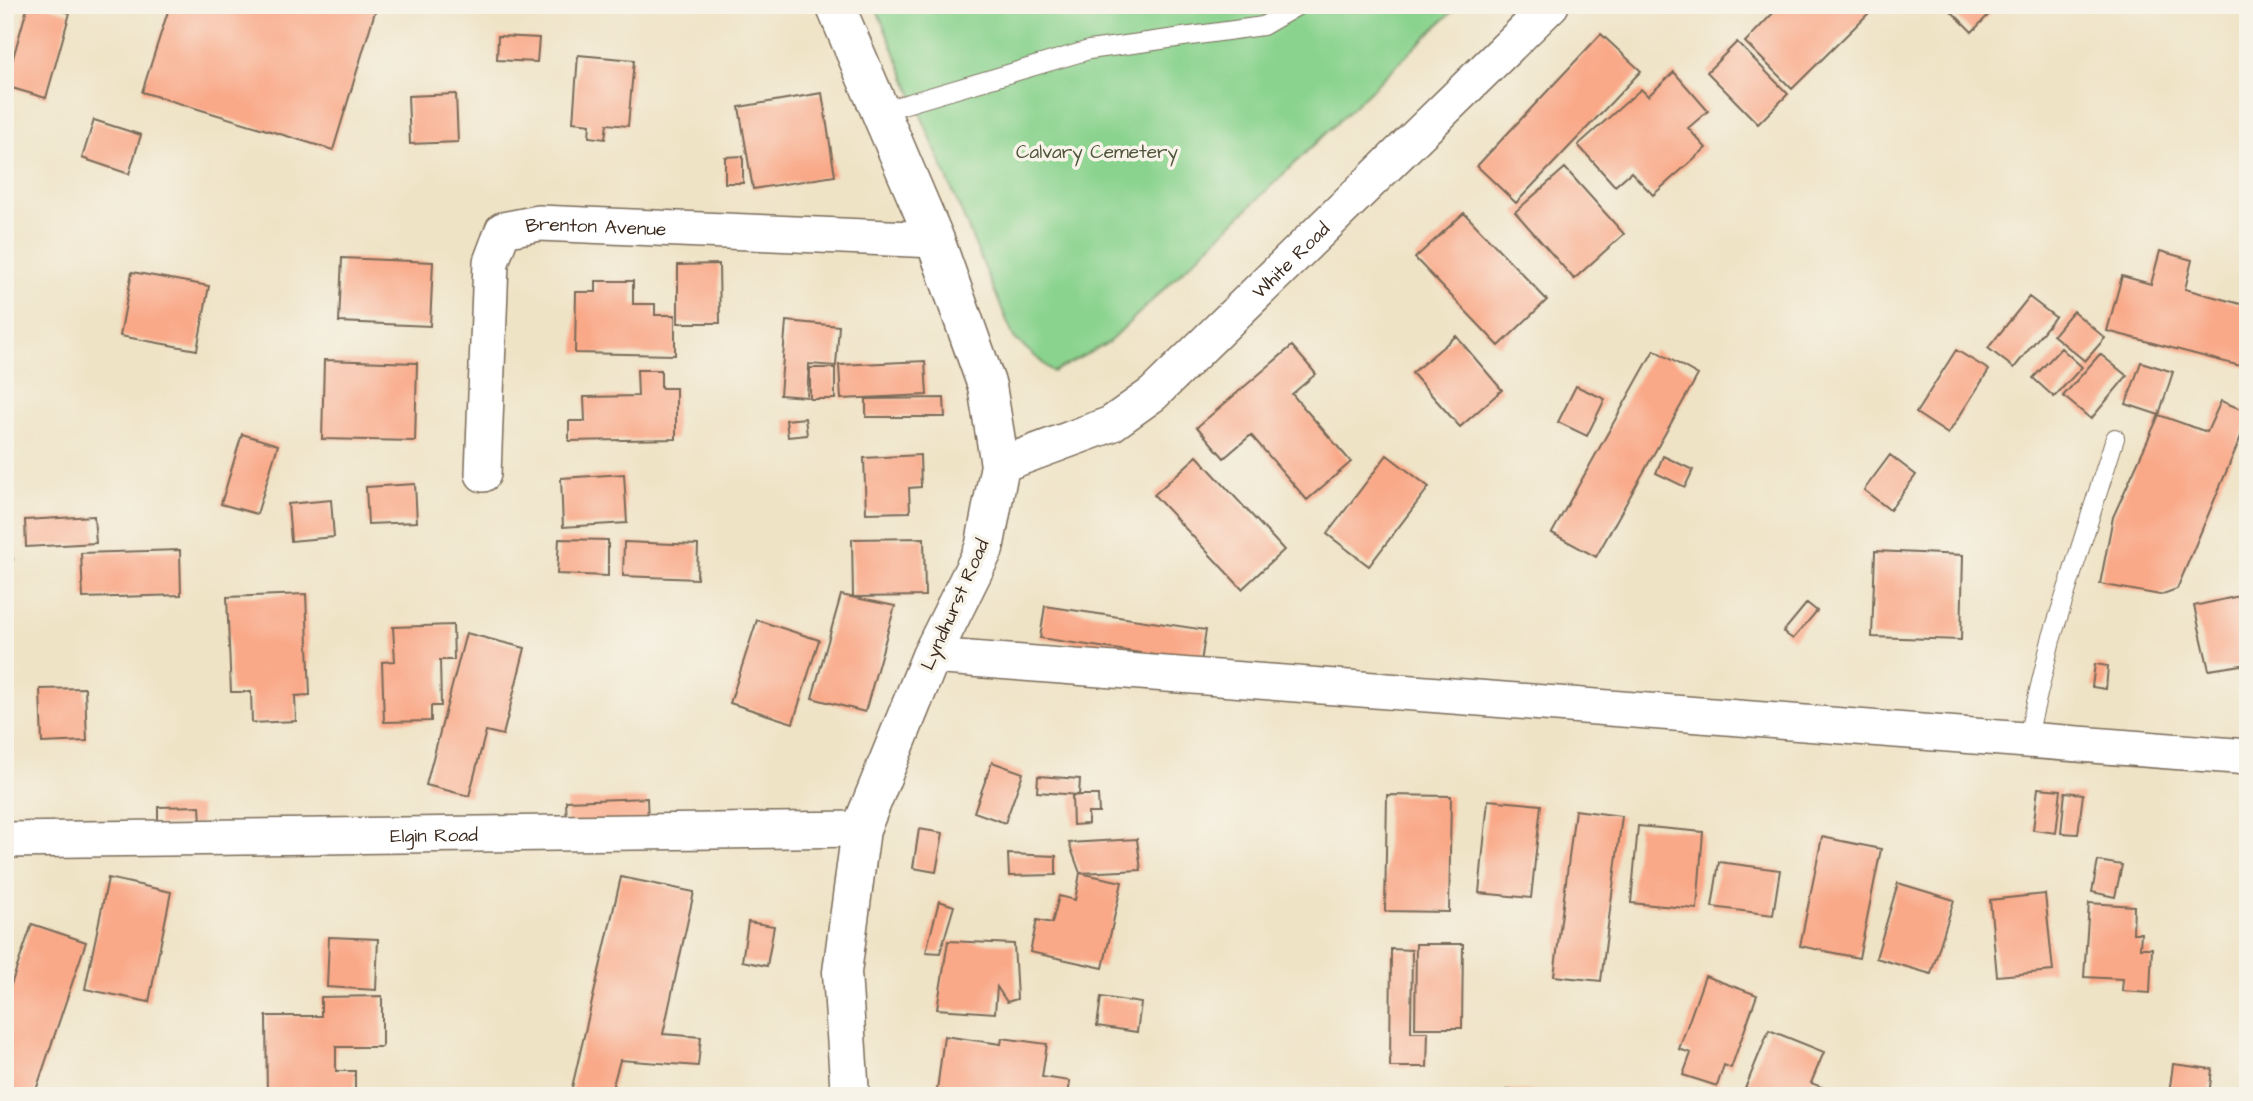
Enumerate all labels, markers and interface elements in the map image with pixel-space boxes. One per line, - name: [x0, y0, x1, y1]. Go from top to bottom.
- park label: Calvary Cemetery: [1016, 139, 1178, 167]
- street label: Brenton Avenue: [523, 211, 667, 243]
- street label: White Road: [1246, 216, 1337, 305]
- street label: Lyndhurst Road: [914, 535, 997, 675]
- street label: Elgin Road: [390, 822, 478, 851]

